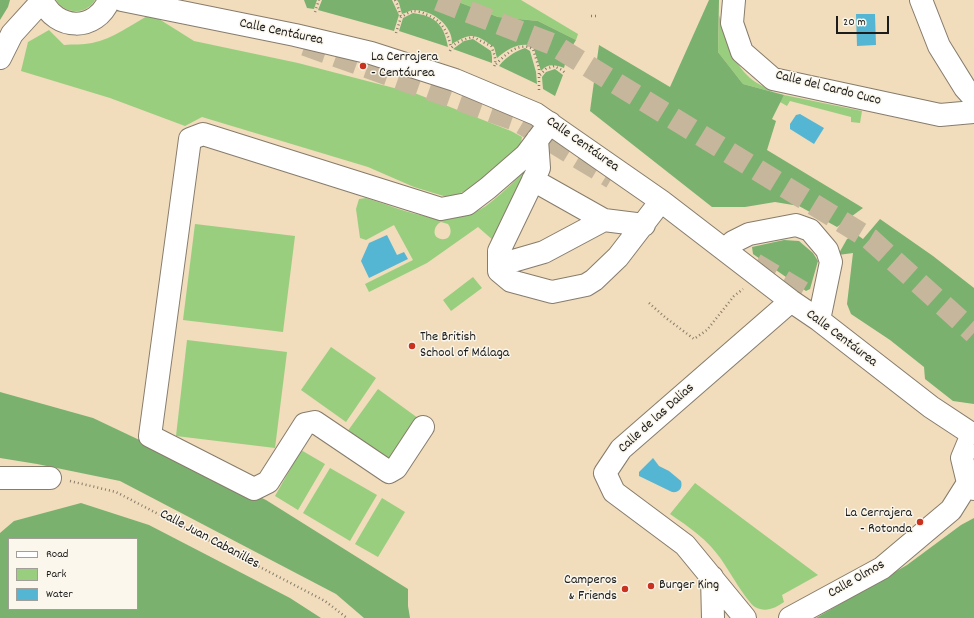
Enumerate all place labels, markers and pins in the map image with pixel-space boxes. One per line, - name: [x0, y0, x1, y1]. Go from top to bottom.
- place label: La Cerrajera - Centáurea: [371, 50, 438, 82]
- marker: La Cerrajera - Centáurea: [358, 61, 368, 71]
- place label: The British School of Málaga: [420, 330, 509, 362]
- marker: The British School of Málaga: [407, 341, 417, 351]
- place label: La Cerrajera - Rotonda: [845, 506, 912, 538]
- marker: La Cerrajera - Rotonda: [915, 517, 925, 527]
- place label: Camperos & Friends: [564, 573, 617, 606]
- place label: Burger King: [659, 578, 719, 594]
- marker: Burger King: [646, 581, 656, 591]
- marker: Camperos & Friends: [620, 584, 630, 594]

